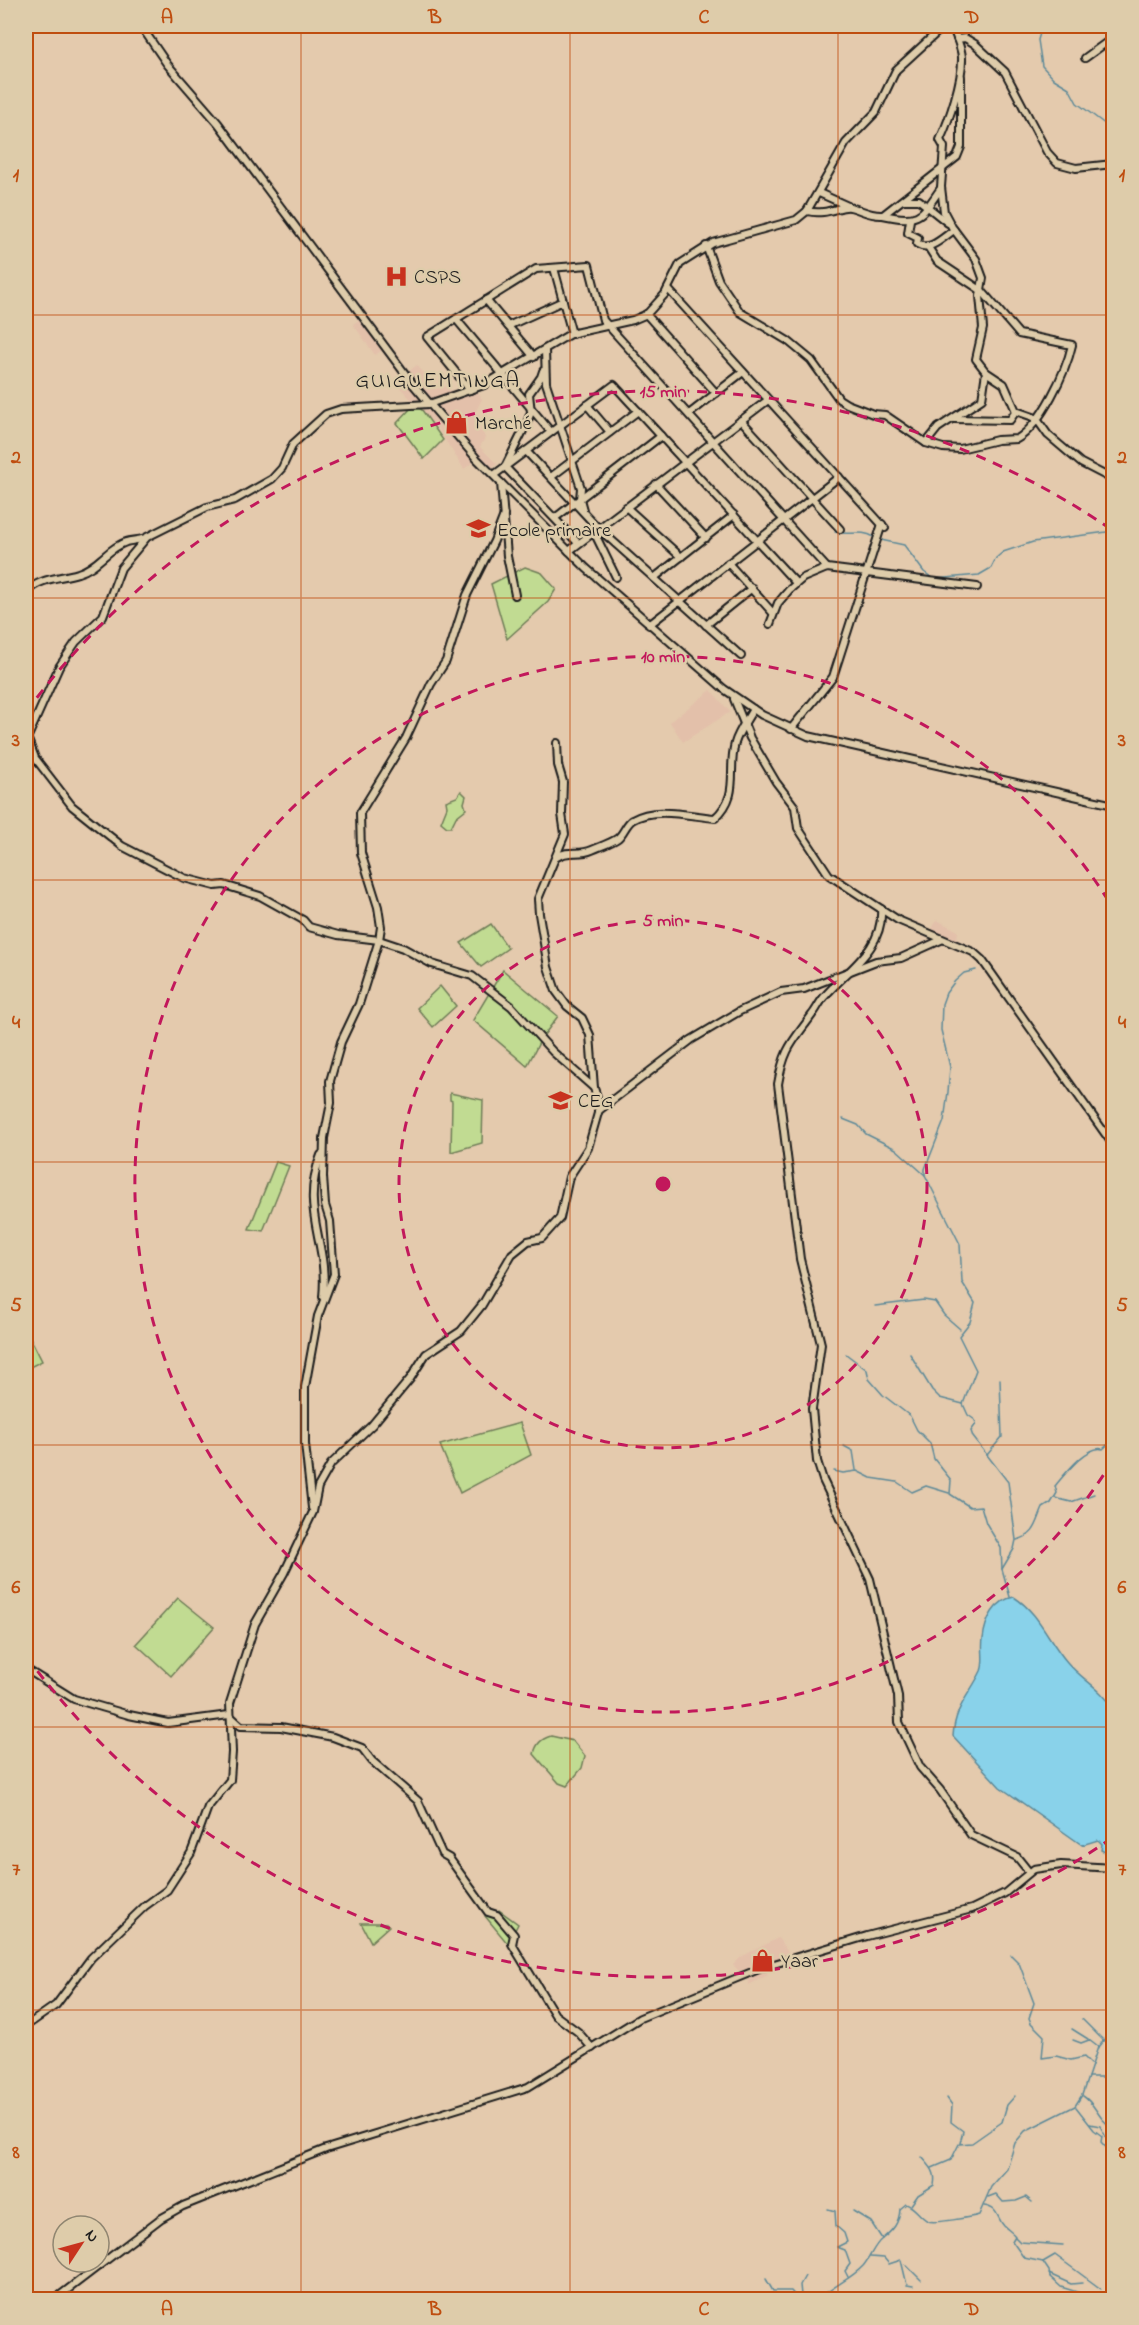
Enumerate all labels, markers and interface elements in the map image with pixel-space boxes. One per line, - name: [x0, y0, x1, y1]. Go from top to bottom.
- text: A: [161, 4, 173, 33]
- text: B: [427, 4, 442, 33]
- text: C: [699, 4, 710, 33]
- text: D: [964, 4, 979, 33]
- text: 1: [13, 162, 20, 191]
- text: 1: [1119, 162, 1126, 191]
- hospital icon: CSPS: [383, 263, 409, 289]
- place label: CSPS: [414, 264, 461, 293]
- district label: GUIGUEMTINGA: [355, 366, 521, 398]
- text: 15 min: [640, 380, 686, 406]
- shop icon: Marché: [444, 409, 470, 435]
- place label: Marché: [475, 410, 532, 439]
- text: 2: [10, 444, 21, 473]
- text: 2: [1116, 444, 1127, 473]
- school or university icon: Ecole primaire: [466, 516, 492, 542]
- place label: Ecole primaire: [497, 517, 611, 546]
- text: 10 min: [641, 645, 685, 671]
- text: 3: [11, 727, 20, 756]
- text: 3: [1117, 727, 1126, 756]
- text: 5 min: [643, 909, 684, 935]
- text: 4: [12, 1009, 21, 1038]
- text: 4: [1118, 1009, 1127, 1038]
- school or university icon: CEG: [547, 1087, 573, 1113]
- place label: CEG: [578, 1088, 614, 1117]
- centre of rings: [653, 1174, 673, 1194]
- text: 5: [10, 1292, 22, 1321]
- text: 5: [1116, 1292, 1128, 1321]
- text: 6: [12, 1574, 21, 1603]
- text: 6: [1118, 1574, 1127, 1603]
- text: 7: [12, 1856, 21, 1885]
- text: 7: [1118, 1856, 1127, 1885]
- shop icon: Yaar: [750, 1947, 776, 1973]
- place label: Yaar: [781, 1948, 819, 1977]
- text: 8: [11, 2139, 20, 2168]
- text: 8: [1117, 2139, 1126, 2168]
- north arrow: [51, 2214, 111, 2274]
- text: N: [79, 2225, 105, 2248]
- text: A: [161, 2296, 173, 2325]
- text: B: [427, 2296, 442, 2325]
- text: C: [699, 2296, 710, 2325]
- text: D: [964, 2296, 979, 2325]

